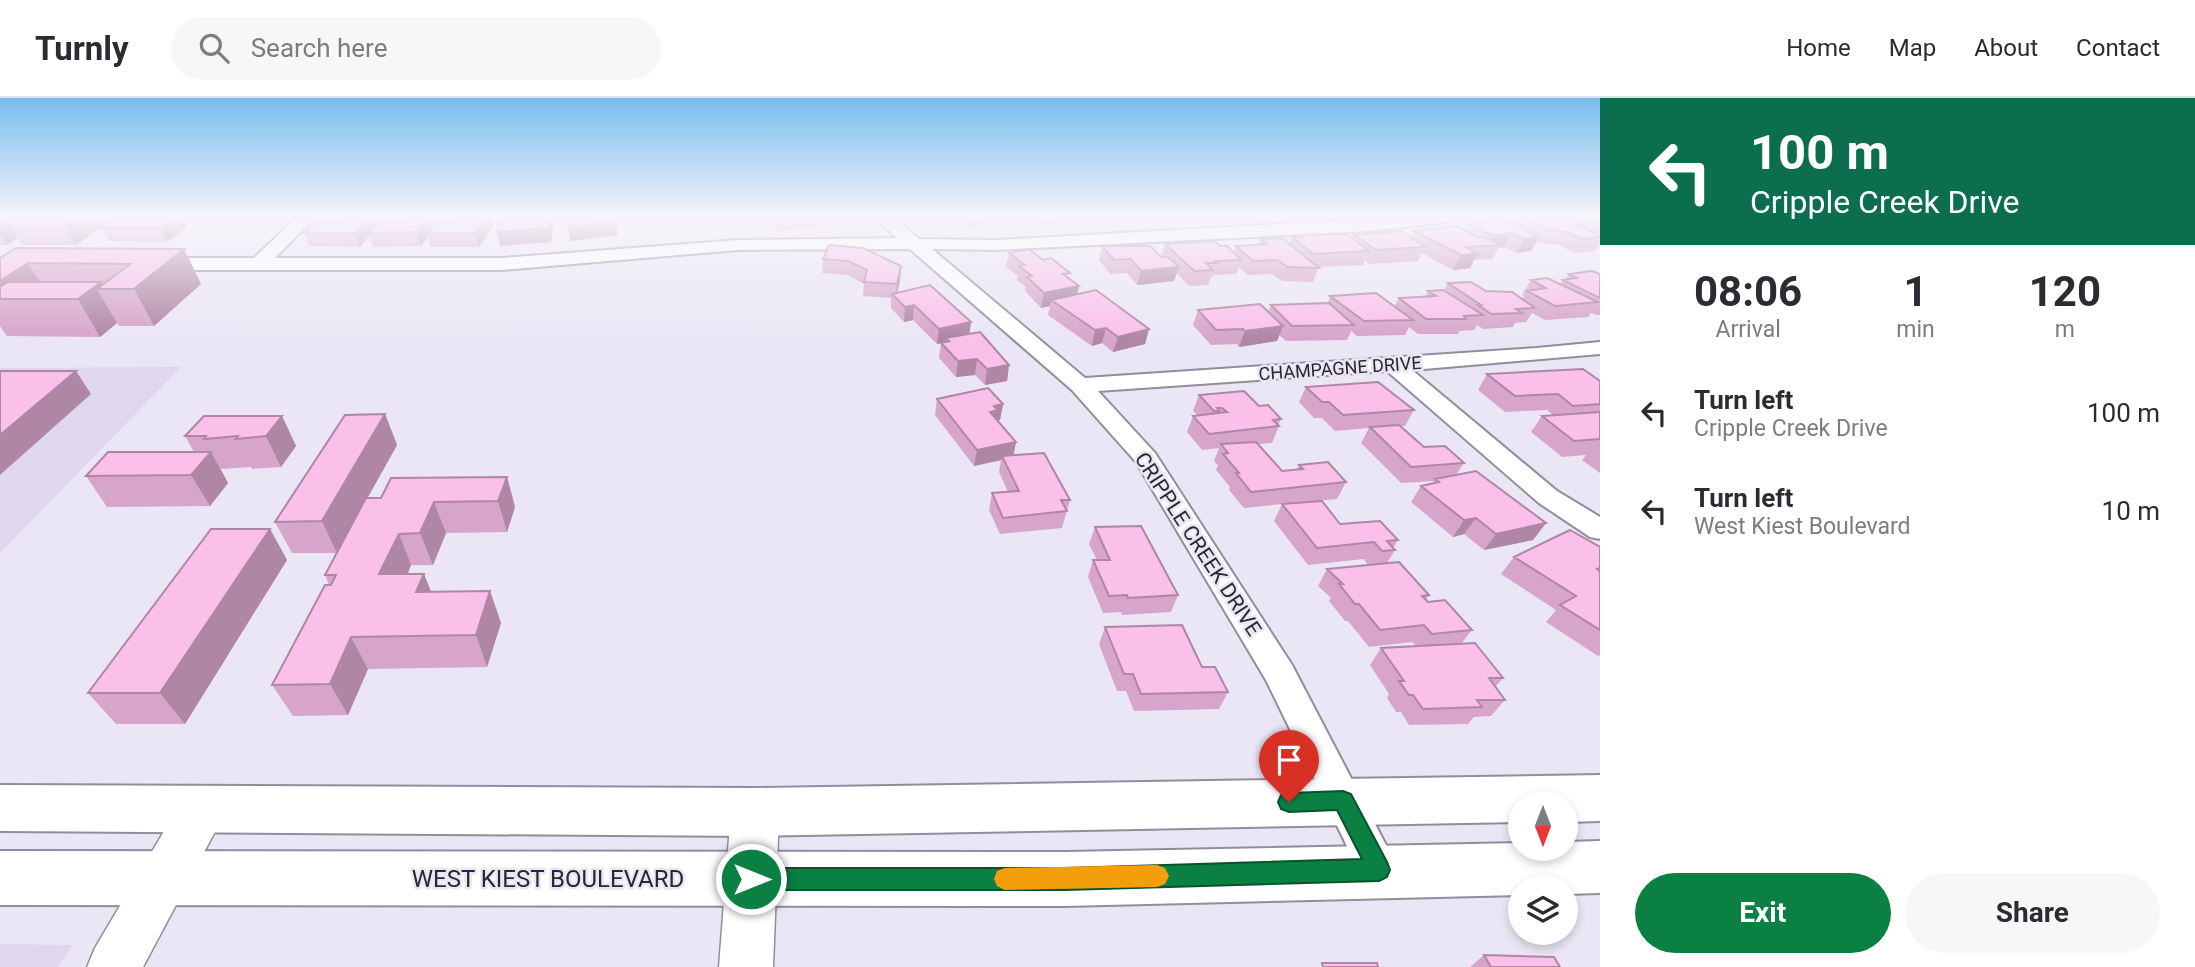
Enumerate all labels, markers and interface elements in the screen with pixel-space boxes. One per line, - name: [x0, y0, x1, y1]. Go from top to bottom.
- search box: [171, 17, 661, 80]
- text: Turnly: [35, 29, 129, 68]
- icon: search: [195, 29, 233, 67]
- text: Search here: [251, 33, 387, 63]
- text: Home: [1786, 34, 1851, 62]
- text: Map: [1889, 34, 1936, 62]
- text: About: [1974, 34, 2038, 62]
- text: Contact: [2076, 34, 2160, 62]
- text: 100 m: [1750, 124, 1889, 181]
- icon: left: [1635, 126, 1726, 217]
- text: Cripple Creek Drive: [1750, 183, 2019, 221]
- text: 08:06: [1694, 267, 1802, 316]
- text: 1: [1903, 267, 1928, 316]
- text: 120: [2029, 267, 2101, 316]
- text: Arrival: [1715, 316, 1781, 343]
- text: min: [1896, 316, 1935, 343]
- text: m: [2055, 316, 2075, 343]
- street label: CHAMPAGNE DRIVE: [1258, 352, 1422, 384]
- text: Turn left: [1694, 385, 1793, 415]
- icon: left: [1635, 394, 1673, 432]
- text: 100 m: [2087, 398, 2160, 428]
- text: Cripple Creek Drive: [1694, 415, 1888, 442]
- street label: CRIPPLE CREEK DRIVE: [1130, 448, 1266, 640]
- text: Turn left: [1694, 483, 1793, 513]
- icon: left: [1635, 492, 1673, 530]
- text: 10 m: [2102, 496, 2160, 526]
- text: West Kiest Boulevard: [1694, 513, 1910, 540]
- pin: [1259, 730, 1319, 802]
- icon: arrive: [1270, 741, 1308, 779]
- north arrow: [1508, 791, 1578, 861]
- map controls: [1508, 791, 1578, 945]
- position arrow: [714, 842, 788, 916]
- street label: WEST KIEST BOULEVARD: [412, 865, 684, 893]
- button: Exit: [1635, 873, 1891, 953]
- button: Share: [1905, 873, 2160, 953]
- button: layers: [1508, 875, 1578, 945]

